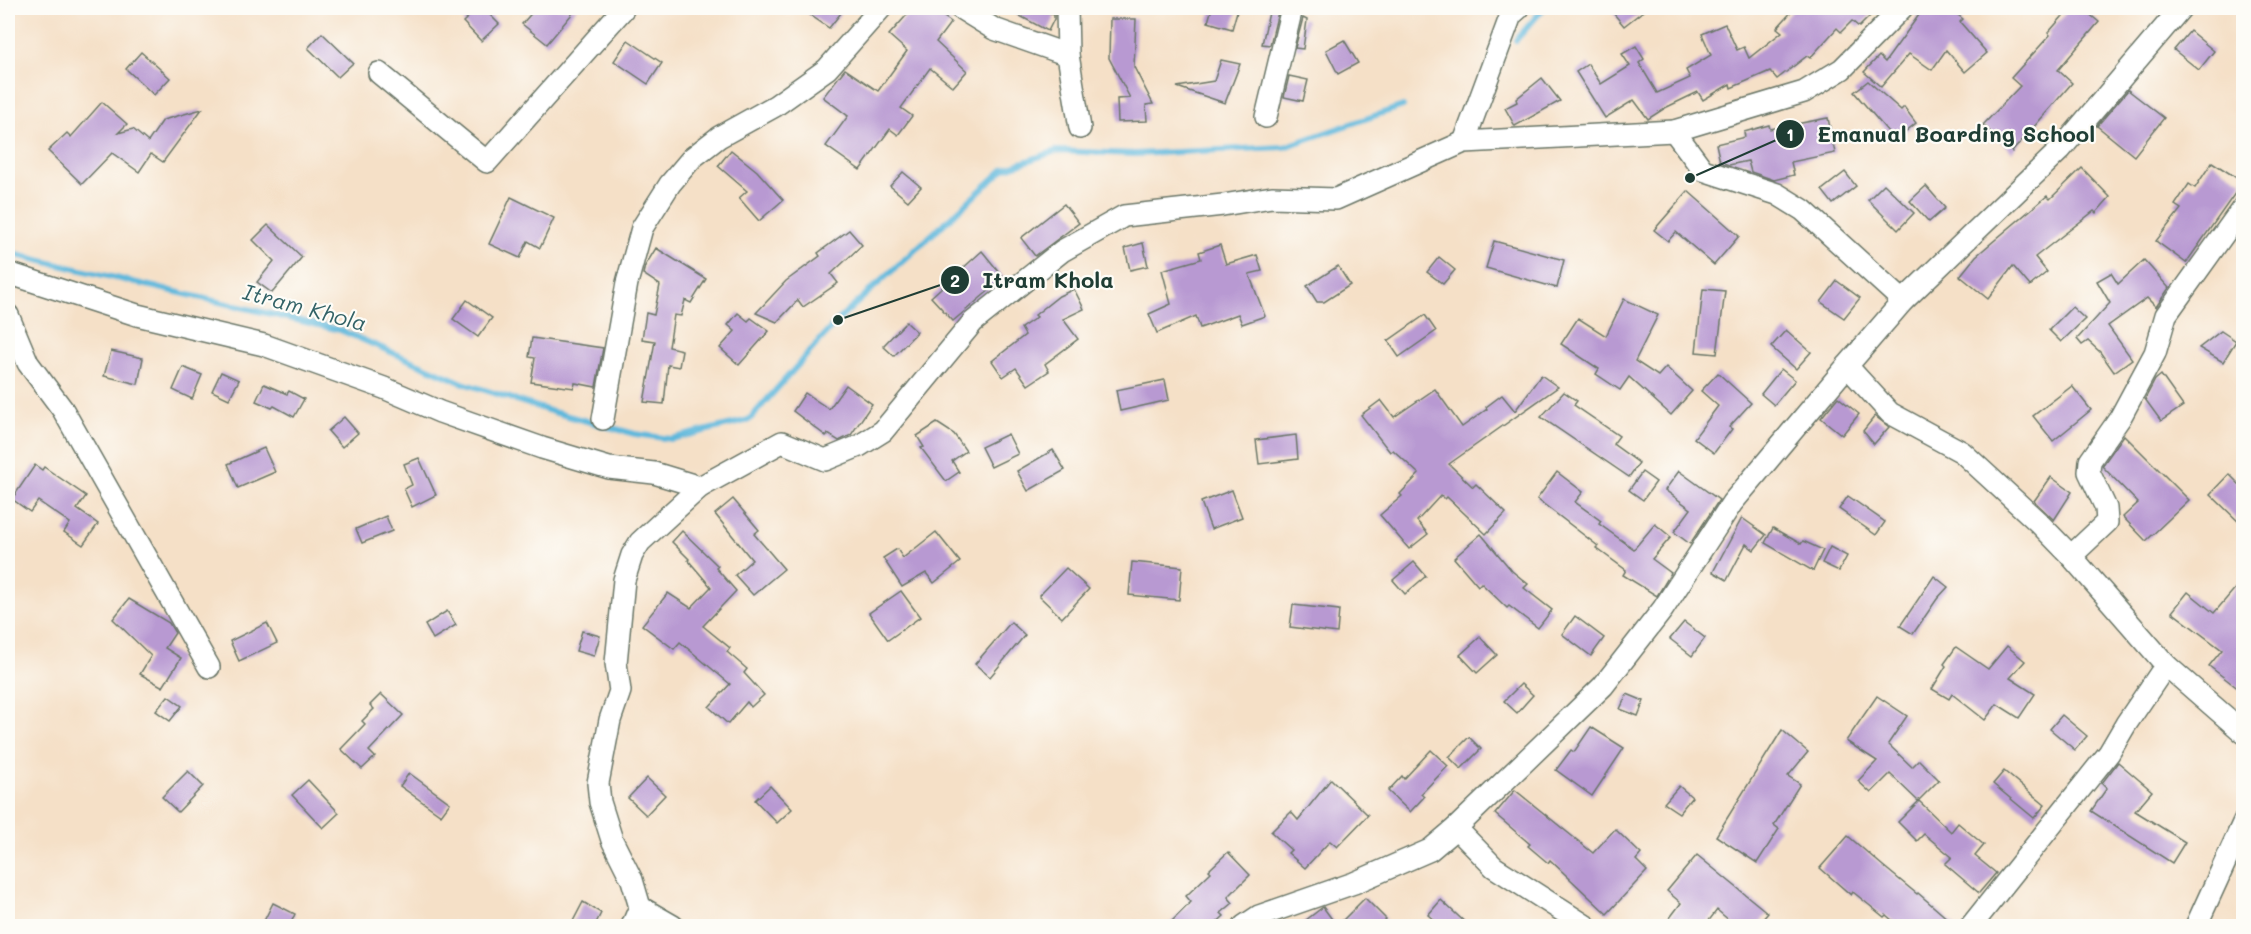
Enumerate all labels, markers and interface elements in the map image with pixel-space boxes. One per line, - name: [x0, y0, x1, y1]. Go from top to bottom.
- callout: Emanual Boarding School: [1775, 114, 2107, 154]
- text: Emanual Boarding School: [1817, 119, 2095, 148]
- text: 1: [1786, 122, 1794, 146]
- callout: Itram Khola: [940, 260, 1126, 300]
- text: Itram Khola: [982, 265, 1114, 294]
- text: 2: [950, 268, 960, 292]
- water label: Itram Khola: [240, 277, 370, 337]

